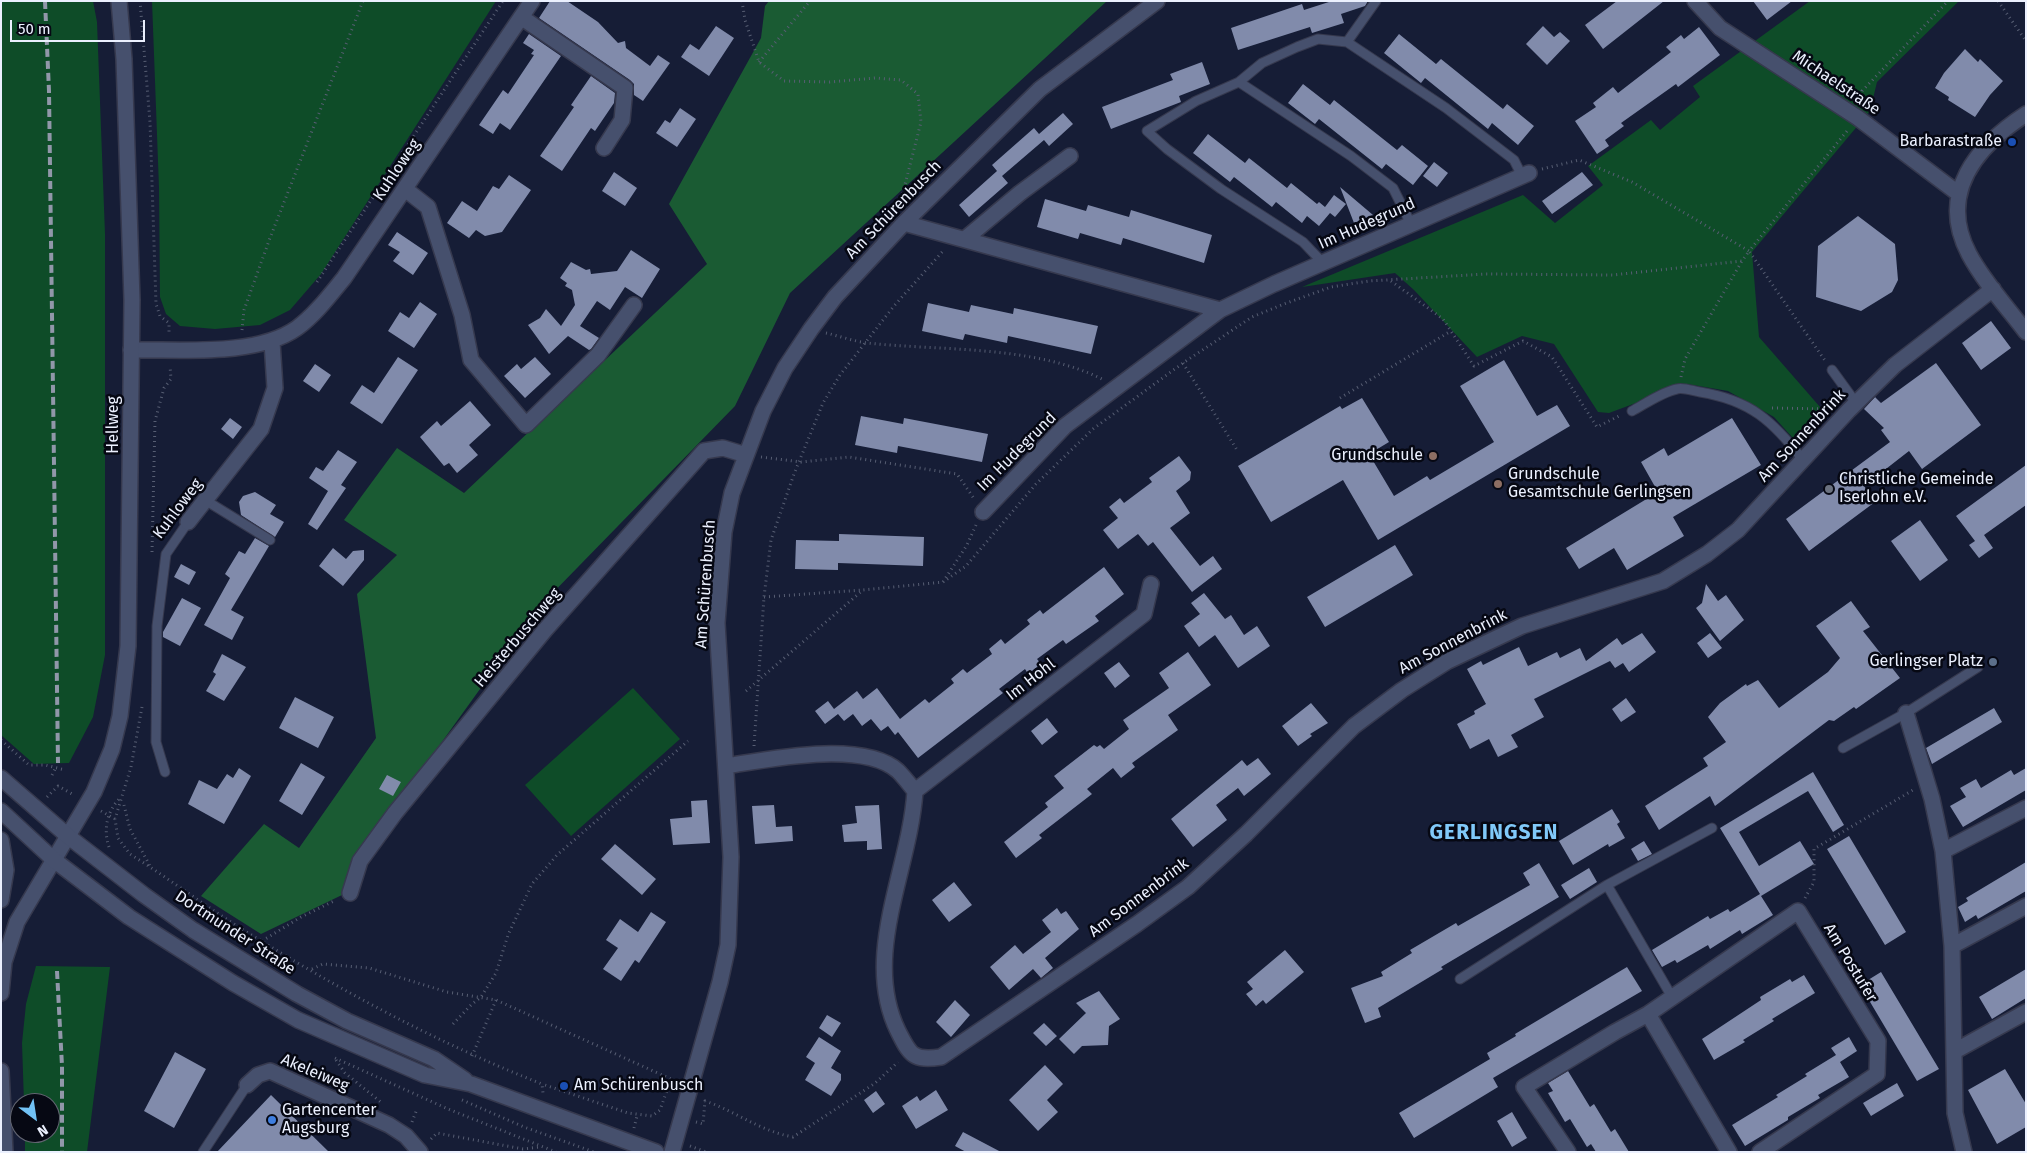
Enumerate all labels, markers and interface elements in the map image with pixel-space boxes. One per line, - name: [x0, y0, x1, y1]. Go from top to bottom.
- scale bar: [12, 10, 148, 42]
- text: 50 m: [18, 20, 51, 38]
- street label: Michaelstraße: [1788, 47, 1884, 119]
- place label: Barbarastraße: [1899, 132, 2002, 152]
- street label: Kuhloweg: [369, 135, 425, 205]
- marker: Barbarastraße: [2006, 136, 2018, 148]
- street label: Am Schürenbusch: [842, 157, 946, 263]
- street label: Im Hudegrund: [1316, 194, 1418, 254]
- street label: Am Sonnenbrink: [1754, 386, 1850, 486]
- street label: Hellweg: [104, 396, 124, 454]
- street label: Im Hudegrund: [973, 408, 1061, 496]
- place label: Grundschule: [1331, 446, 1423, 466]
- marker: Grundschule: [1427, 450, 1439, 462]
- place label: Grundschule Gesamtschule Gerlingsen: [1508, 465, 1691, 503]
- place label: Christliche Gemeinde Iserlohn e.V.: [1839, 470, 1994, 508]
- street label: Kuhloweg: [149, 475, 207, 543]
- marker: Grundschule Gesamtschule Gerlingsen: [1492, 478, 1504, 490]
- marker: Christliche Gemeinde Iserlohn e.V.: [1823, 483, 1835, 495]
- street label: Am Schürenbusch: [692, 519, 720, 649]
- street label: Heisterbuschweg: [471, 584, 565, 692]
- street label: Am Sonnenbrink: [1396, 605, 1510, 679]
- place label: Gerlingser Platz: [1869, 652, 1983, 672]
- street label: Im Hohl: [1003, 655, 1059, 705]
- marker: Gerlingser Platz: [1987, 656, 1999, 668]
- district label: GERLINGSEN: [1428, 820, 1560, 846]
- street label: Am Sonnenbrink: [1085, 854, 1193, 942]
- street label: Dortmunder Straße: [171, 887, 299, 979]
- street label: Am Postufer: [1819, 920, 1881, 1006]
- street label: Akeleiweg: [278, 1050, 352, 1096]
- place label: Am Schürenbusch: [574, 1076, 703, 1096]
- marker: Am Schürenbusch: [558, 1080, 570, 1092]
- north arrow: [10, 1093, 60, 1143]
- place label: Gartencenter Augsburg: [282, 1101, 376, 1139]
- marker: Gartencenter Augsburg: [266, 1114, 278, 1126]
- text: N: [34, 1121, 51, 1140]

